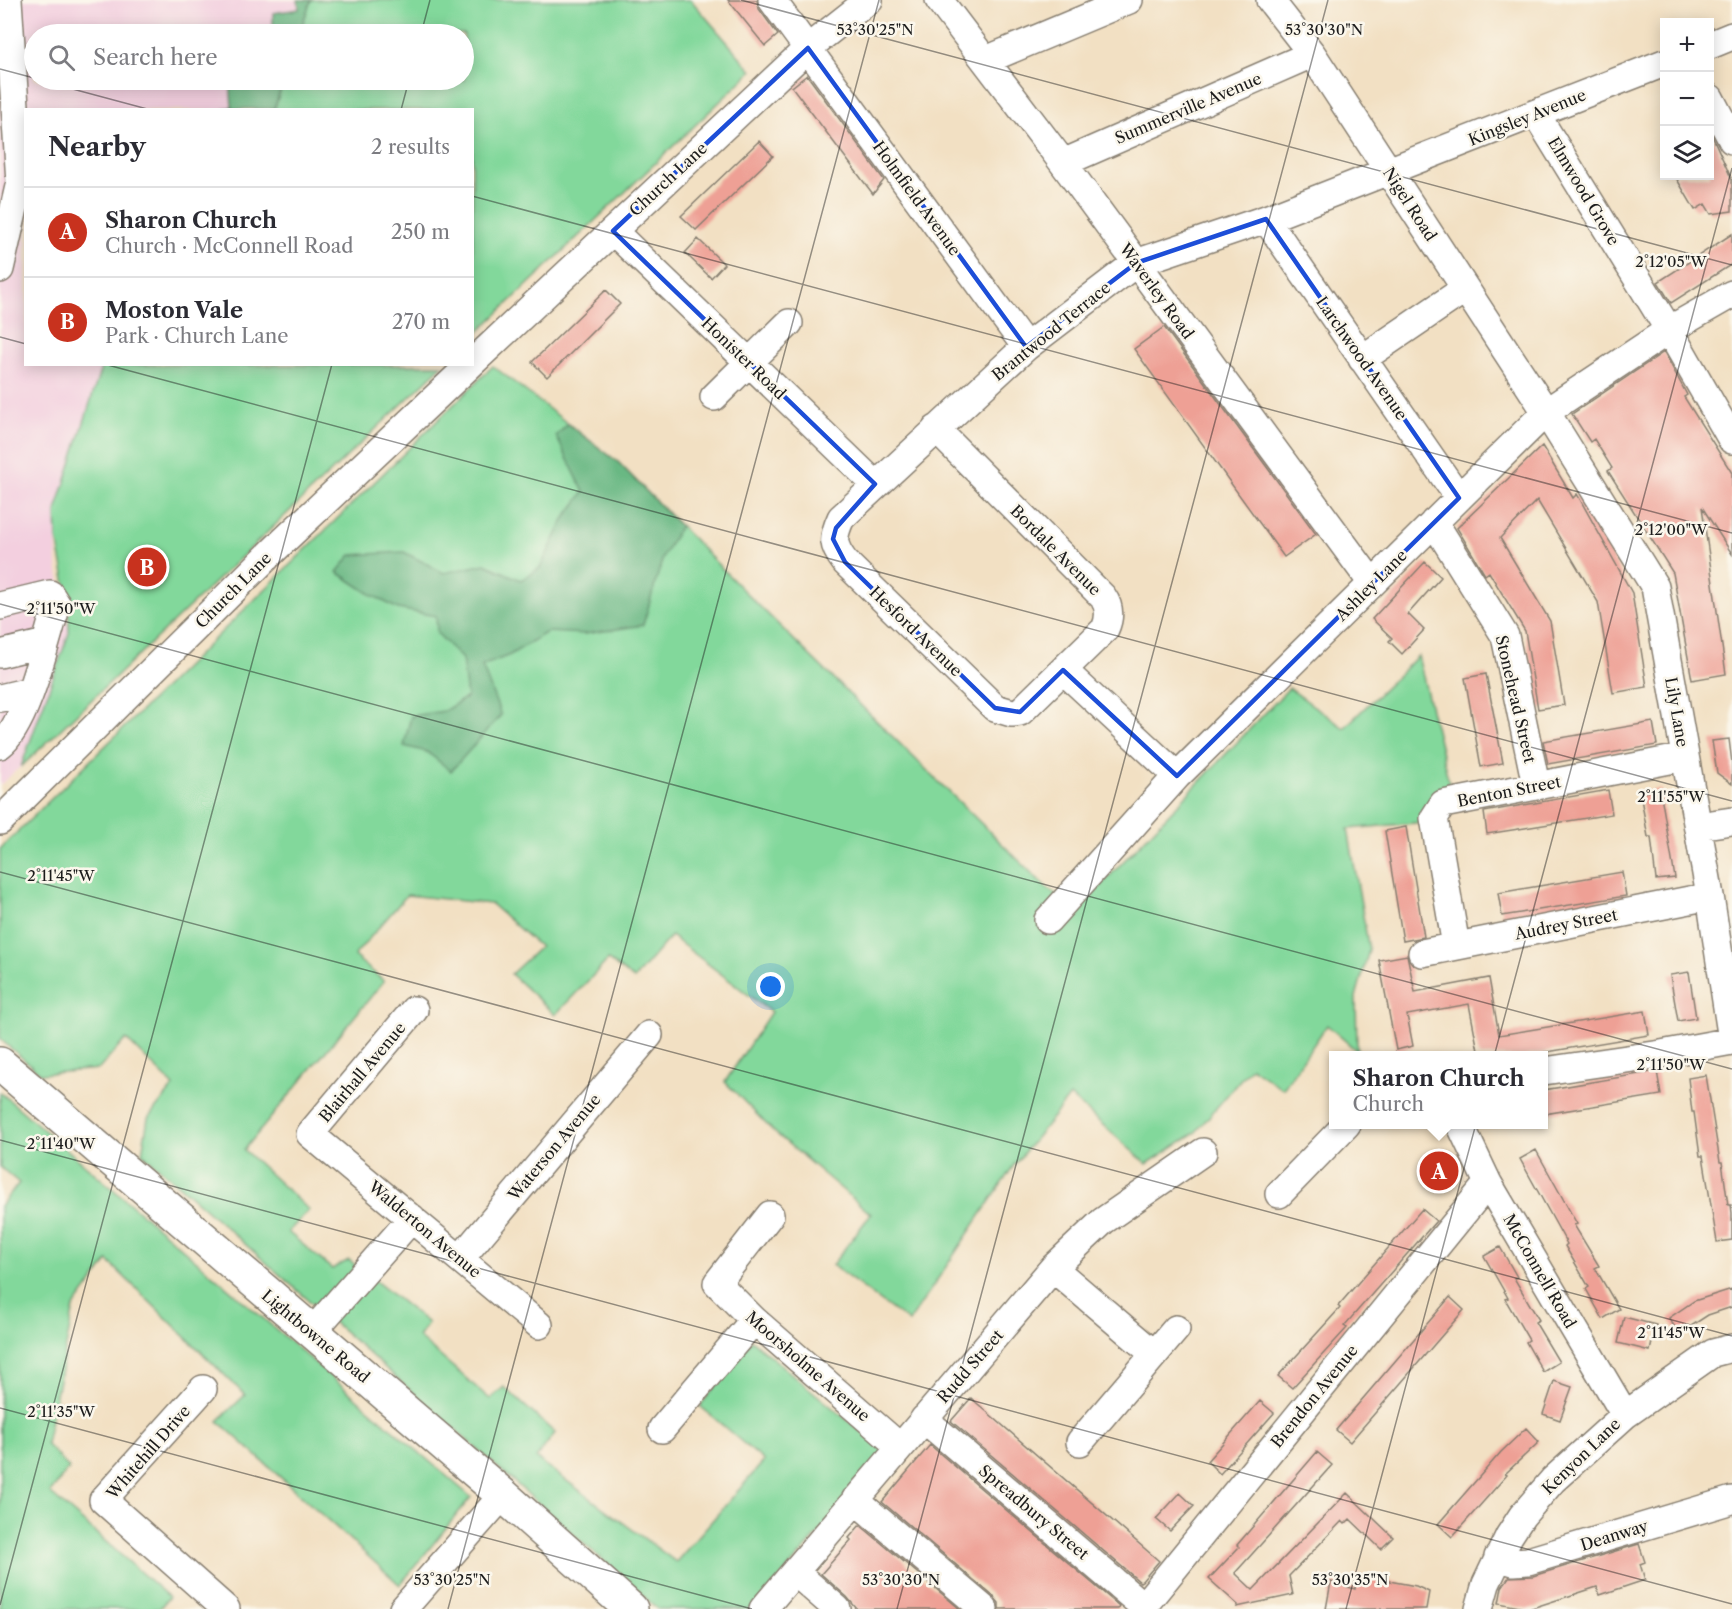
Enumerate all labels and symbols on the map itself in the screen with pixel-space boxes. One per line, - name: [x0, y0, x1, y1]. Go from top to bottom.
- text: 53°30'25"N: [836, 20, 914, 39]
- text: 53°30'30"N: [1285, 20, 1363, 39]
- street label: Summerville Avenue: [1112, 68, 1264, 148]
- street label: Kingsley Avenue: [1465, 84, 1589, 150]
- street label: Elmwood Grove: [1544, 133, 1624, 249]
- street label: Holmfield Avenue: [869, 137, 965, 259]
- street label: Church Lane: [625, 138, 711, 220]
- street label: Nigel Road: [1379, 163, 1441, 245]
- street label: Waverley Road: [1115, 238, 1199, 343]
- text: 2°12'05"W: [1635, 252, 1707, 271]
- street label: Brantwood Terrace: [988, 277, 1114, 385]
- street label: Larchwood Avenue: [1312, 292, 1412, 424]
- street label: Honister Road: [698, 313, 791, 403]
- street label: Bordale Avenue: [1007, 501, 1105, 599]
- text: 2°12'00"W: [1635, 520, 1708, 539]
- pin: B: [128, 544, 166, 590]
- street label: Ashley Lane: [1330, 545, 1411, 626]
- street label: Church Lane: [191, 548, 275, 632]
- street label: Hesford Avenue: [865, 582, 967, 680]
- text: 2°11'50"W: [27, 599, 96, 618]
- street label: Stonehead Street: [1492, 633, 1541, 765]
- street label: Lily Lane: [1661, 676, 1693, 749]
- street label: Benton Street: [1455, 771, 1563, 811]
- text: 2°11'55"W: [1637, 787, 1705, 806]
- text: 2°11'45"W: [27, 866, 95, 885]
- street label: Audrey Street: [1512, 904, 1619, 944]
- your location: [756, 972, 785, 1001]
- street label: Blairhall Avenue: [314, 1018, 410, 1126]
- text: 2°11'50"W: [1637, 1055, 1706, 1074]
- street label: Waterson Avenue: [503, 1090, 604, 1205]
- text: 2°11'40"W: [27, 1134, 96, 1153]
- pin: A: [1420, 1148, 1458, 1194]
- street label: Walderton Avenue: [364, 1175, 485, 1282]
- street label: McConnell Road: [1499, 1210, 1581, 1332]
- street label: Lightbowne Road: [258, 1285, 374, 1387]
- street label: Moorsholme Avenue: [742, 1307, 874, 1425]
- text: 2°11'45"W: [1637, 1323, 1705, 1342]
- street label: Rudd Street: [933, 1325, 1008, 1407]
- street label: Brendon Avenue: [1266, 1340, 1362, 1452]
- street label: Whitehill Drive: [101, 1401, 194, 1504]
- text: 2°11'35"W: [27, 1402, 95, 1421]
- street label: Kenyon Lane: [1538, 1414, 1624, 1498]
- street label: Spreadbury Street: [975, 1460, 1093, 1564]
- street label: Deanway: [1578, 1515, 1651, 1555]
- text: 53°30'25"N: [413, 1570, 491, 1589]
- text: 53°30'30"N: [862, 1570, 940, 1589]
- text: 53°30'35"N: [1312, 1570, 1388, 1589]

